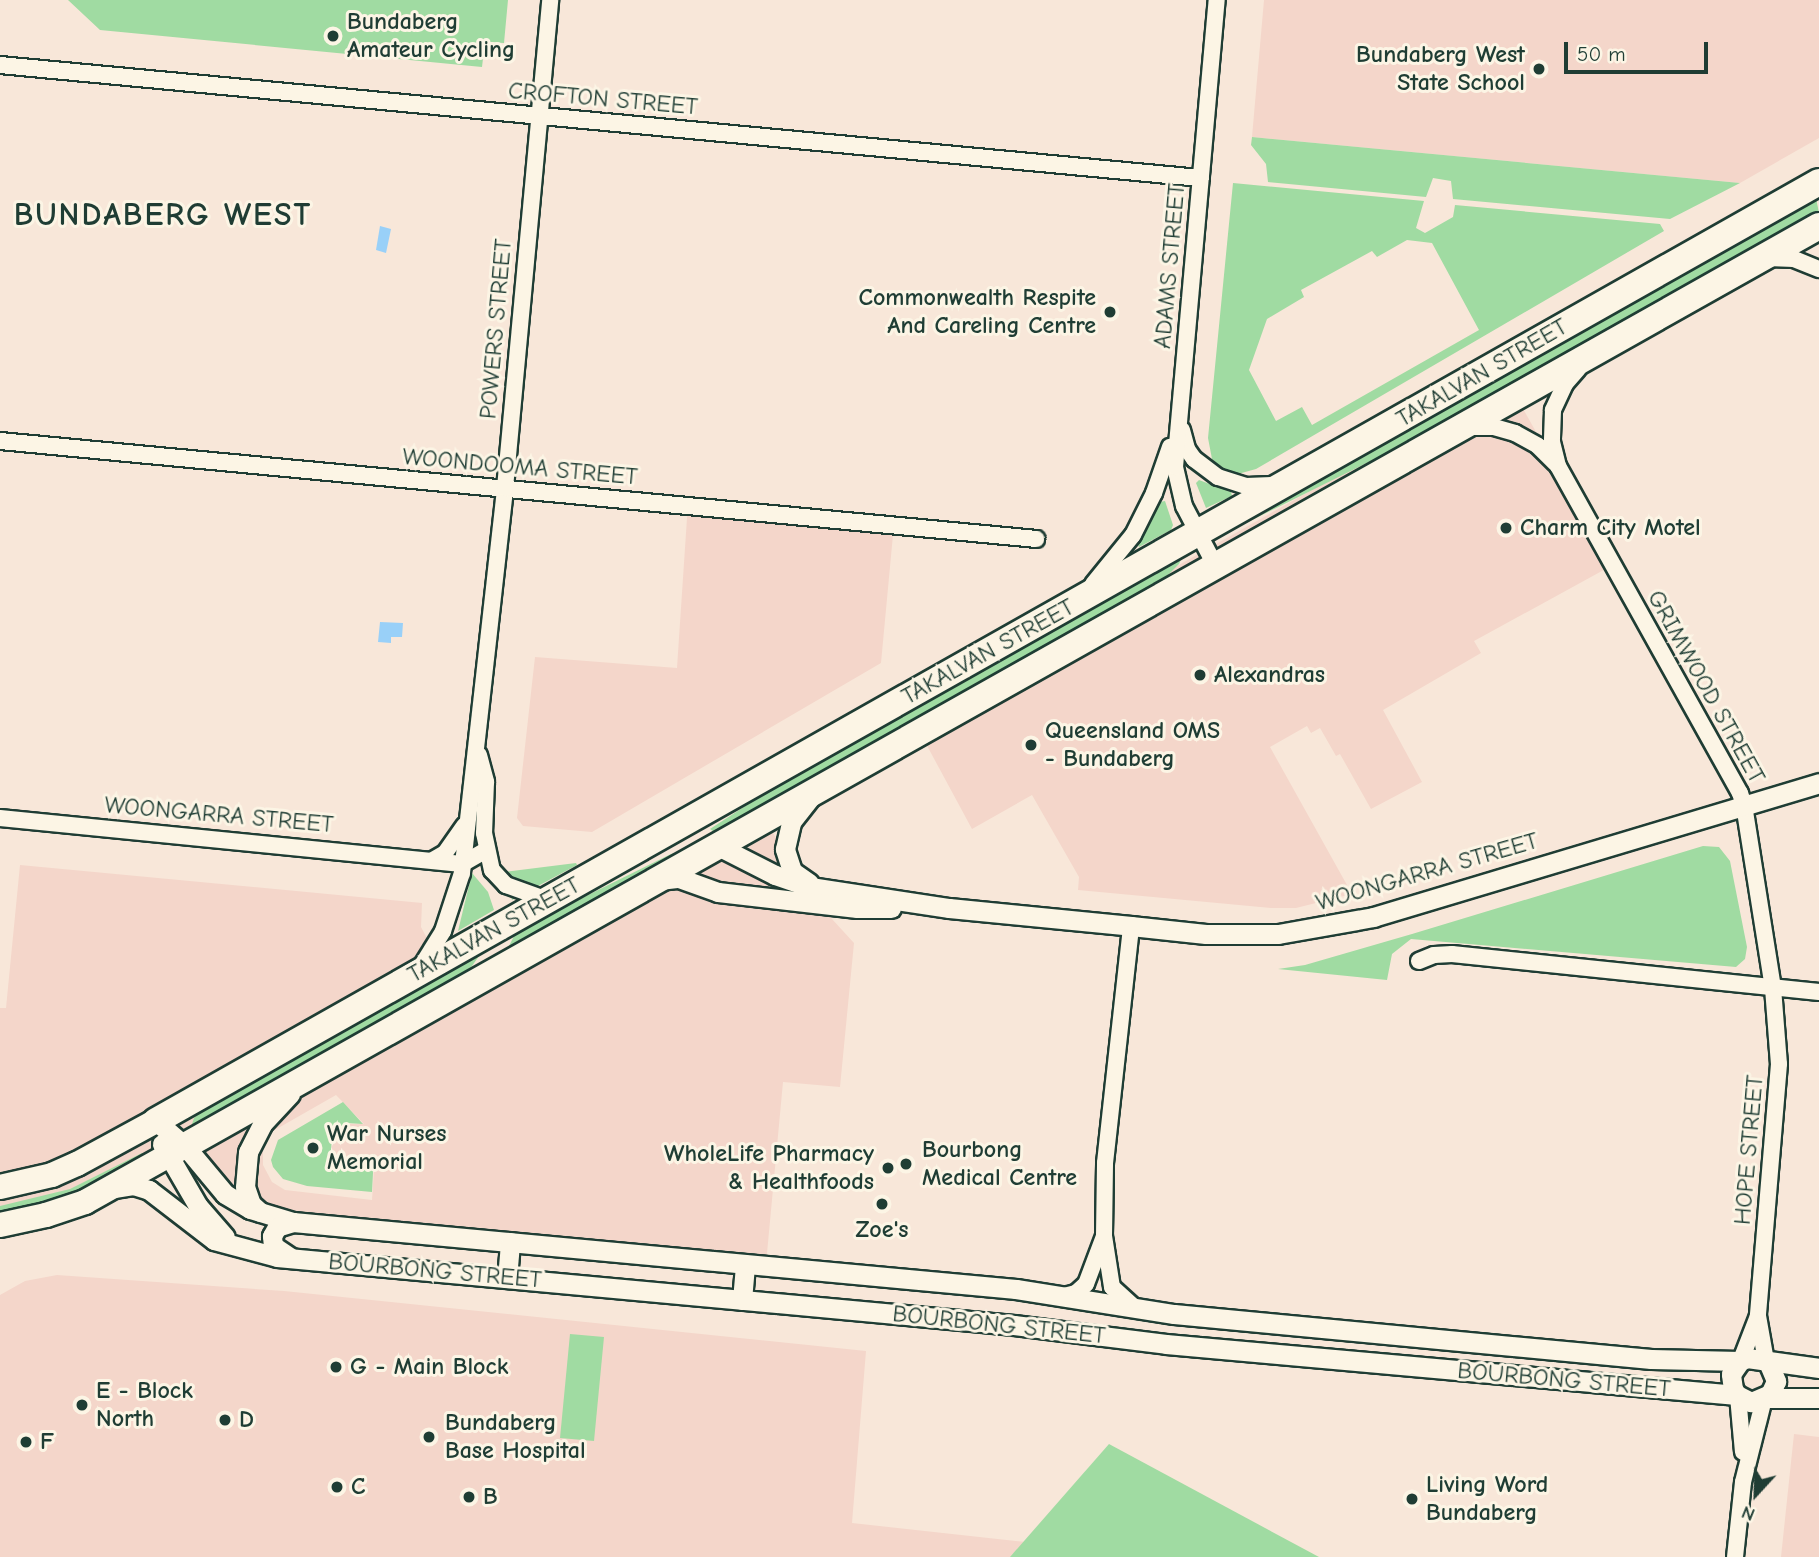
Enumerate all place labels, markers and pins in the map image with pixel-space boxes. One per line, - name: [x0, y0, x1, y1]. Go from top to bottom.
- place label: Bundaberg Amateur Cycling: [347, 8, 515, 64]
- marker: Bundaberg Amateur Cycling: [325, 28, 341, 44]
- place label: Bundaberg West State School: [1356, 41, 1525, 97]
- marker: Bundaberg West State School: [1531, 61, 1547, 77]
- place label: Commonwealth Respite And Careling Centre: [859, 284, 1096, 340]
- marker: Commonwealth Respite And Careling Centre: [1102, 304, 1118, 320]
- place label: Charm City Motel: [1520, 514, 1701, 542]
- marker: Charm City Motel: [1498, 520, 1514, 536]
- place label: Alexandras: [1214, 661, 1325, 689]
- marker: Alexandras: [1192, 667, 1208, 683]
- place label: Queensland OMS - Bundaberg: [1045, 717, 1220, 773]
- marker: Queensland OMS - Bundaberg: [1023, 737, 1039, 753]
- place label: War Nurses Memorial: [327, 1120, 446, 1176]
- place label: Bourbong Medical Centre: [922, 1136, 1077, 1192]
- marker: War Nurses Memorial: [305, 1140, 321, 1156]
- place label: WholeLife Pharmacy & Healthfoods: [664, 1140, 874, 1196]
- marker: Bourbong Medical Centre: [896, 1154, 916, 1174]
- marker: WholeLife Pharmacy & Healthfoods: [880, 1160, 896, 1176]
- marker: Zoe's: [874, 1196, 890, 1212]
- place label: Zoe's: [855, 1216, 909, 1244]
- place label: G - Main Block: [350, 1353, 508, 1381]
- marker: G - Main Block: [328, 1359, 344, 1375]
- place label: E - Block North: [96, 1377, 193, 1433]
- marker: E - Block North: [74, 1397, 90, 1413]
- place label: D: [239, 1406, 254, 1434]
- place label: Bundaberg Base Hospital: [445, 1409, 586, 1465]
- marker: D: [217, 1412, 233, 1428]
- marker: Bundaberg Base Hospital: [419, 1427, 439, 1447]
- place label: F: [40, 1428, 54, 1456]
- marker: F: [18, 1434, 34, 1450]
- place label: Living Word Bundaberg: [1426, 1471, 1548, 1527]
- place label: C: [351, 1473, 365, 1501]
- marker: C: [329, 1479, 345, 1495]
- place label: B: [483, 1483, 498, 1511]
- marker: B: [461, 1489, 477, 1505]
- marker: Living Word Bundaberg: [1404, 1491, 1420, 1507]

